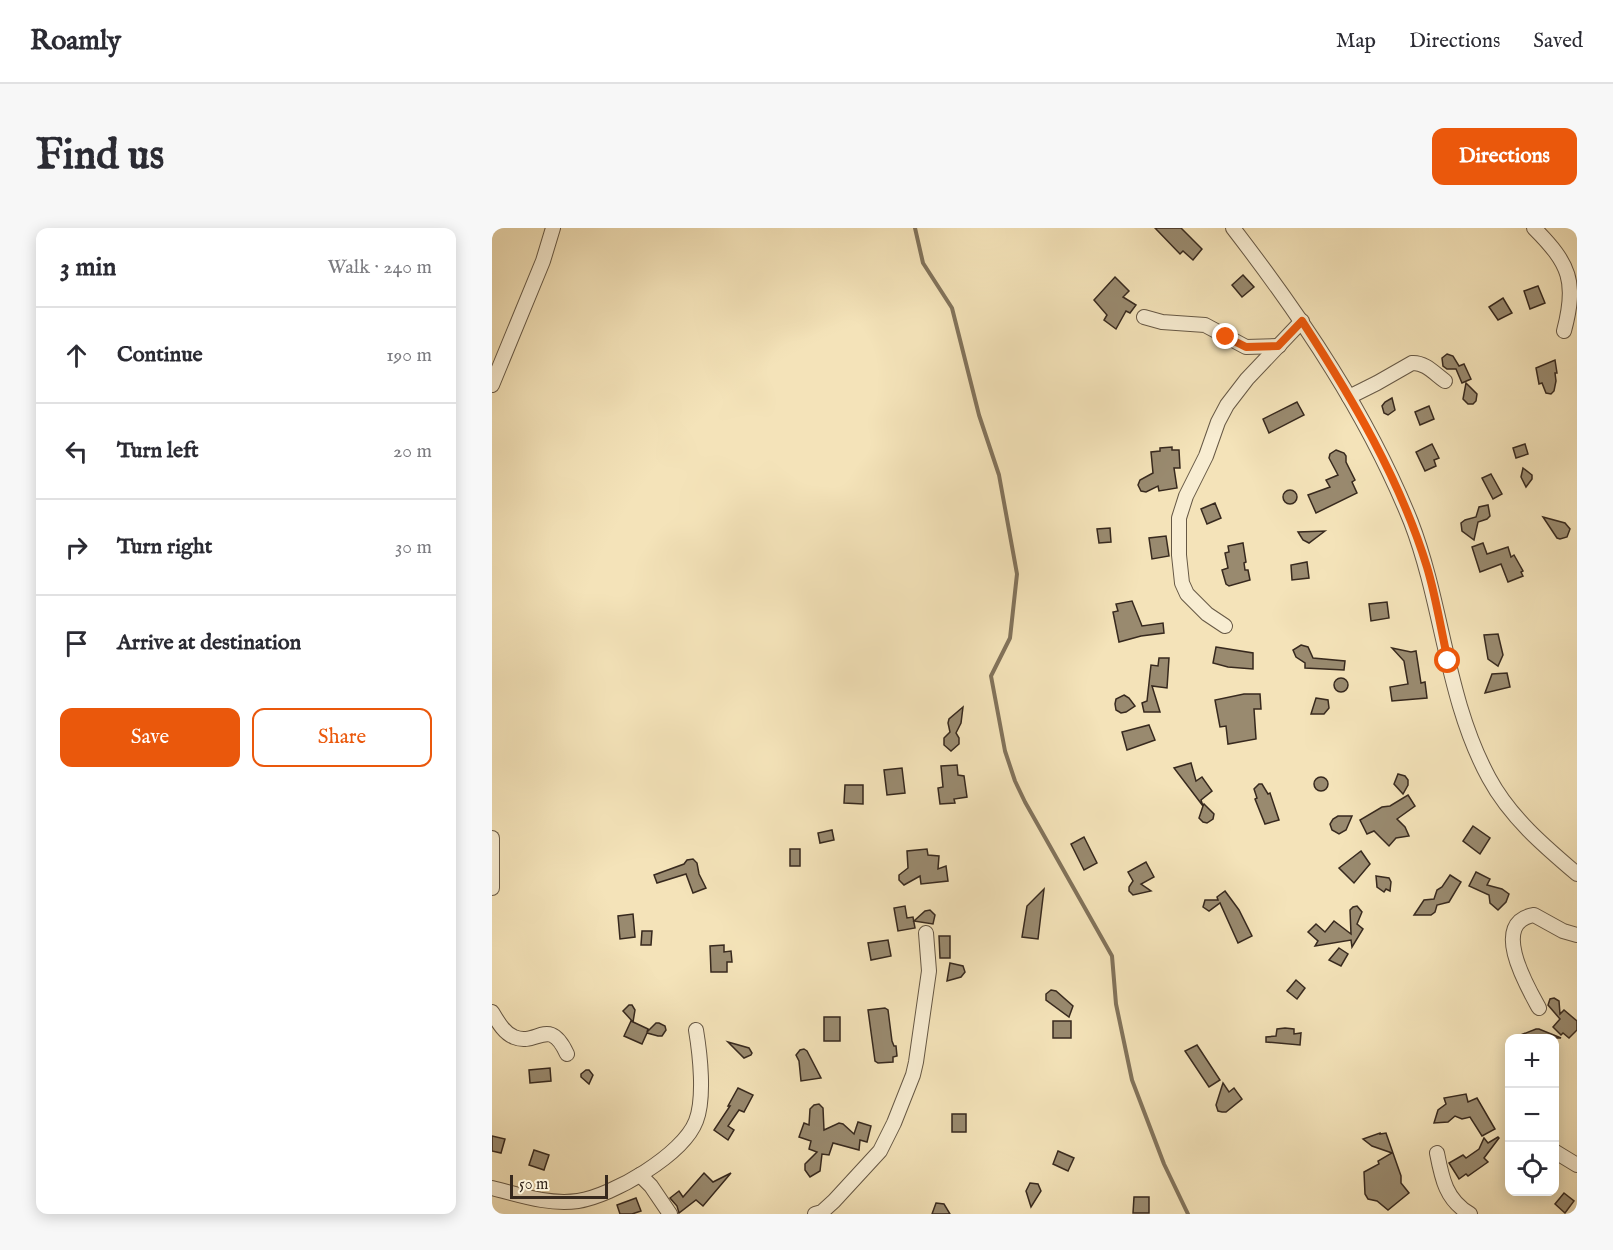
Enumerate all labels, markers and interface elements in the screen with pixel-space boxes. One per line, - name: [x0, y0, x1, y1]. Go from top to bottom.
- text: Roamly: [30, 24, 121, 59]
- text: Map: [1336, 28, 1376, 55]
- text: Directions: [1409, 28, 1500, 55]
- text: Saved: [1533, 28, 1583, 55]
- button: Directions: [1432, 128, 1577, 185]
- text: Find us: [36, 130, 164, 183]
- text: 3 min: [60, 251, 116, 284]
- text: Walk · 240 m: [327, 255, 432, 280]
- route end: [1212, 323, 1238, 349]
- icon: ahead: [60, 339, 93, 372]
- text: Continue: [117, 341, 203, 369]
- text: 190 m: [386, 343, 432, 368]
- icon: left: [60, 435, 93, 468]
- text: Turn left: [117, 437, 199, 465]
- text: 20 m: [393, 439, 432, 464]
- icon: right: [60, 531, 93, 564]
- text: Turn right: [117, 533, 212, 561]
- text: 30 m: [395, 535, 432, 560]
- icon: arrive: [60, 627, 93, 660]
- text: Arrive at destination: [117, 629, 301, 657]
- route start: [1434, 647, 1460, 673]
- button: Save: [60, 708, 240, 767]
- button: Share: [252, 708, 432, 767]
- map controls: [1505, 1034, 1559, 1196]
- button: +: [1505, 1034, 1559, 1088]
- button: −: [1505, 1088, 1559, 1142]
- button: locate: [1505, 1142, 1559, 1196]
- scale bar: [510, 1172, 608, 1200]
- text: 50 m: [519, 1175, 548, 1195]

